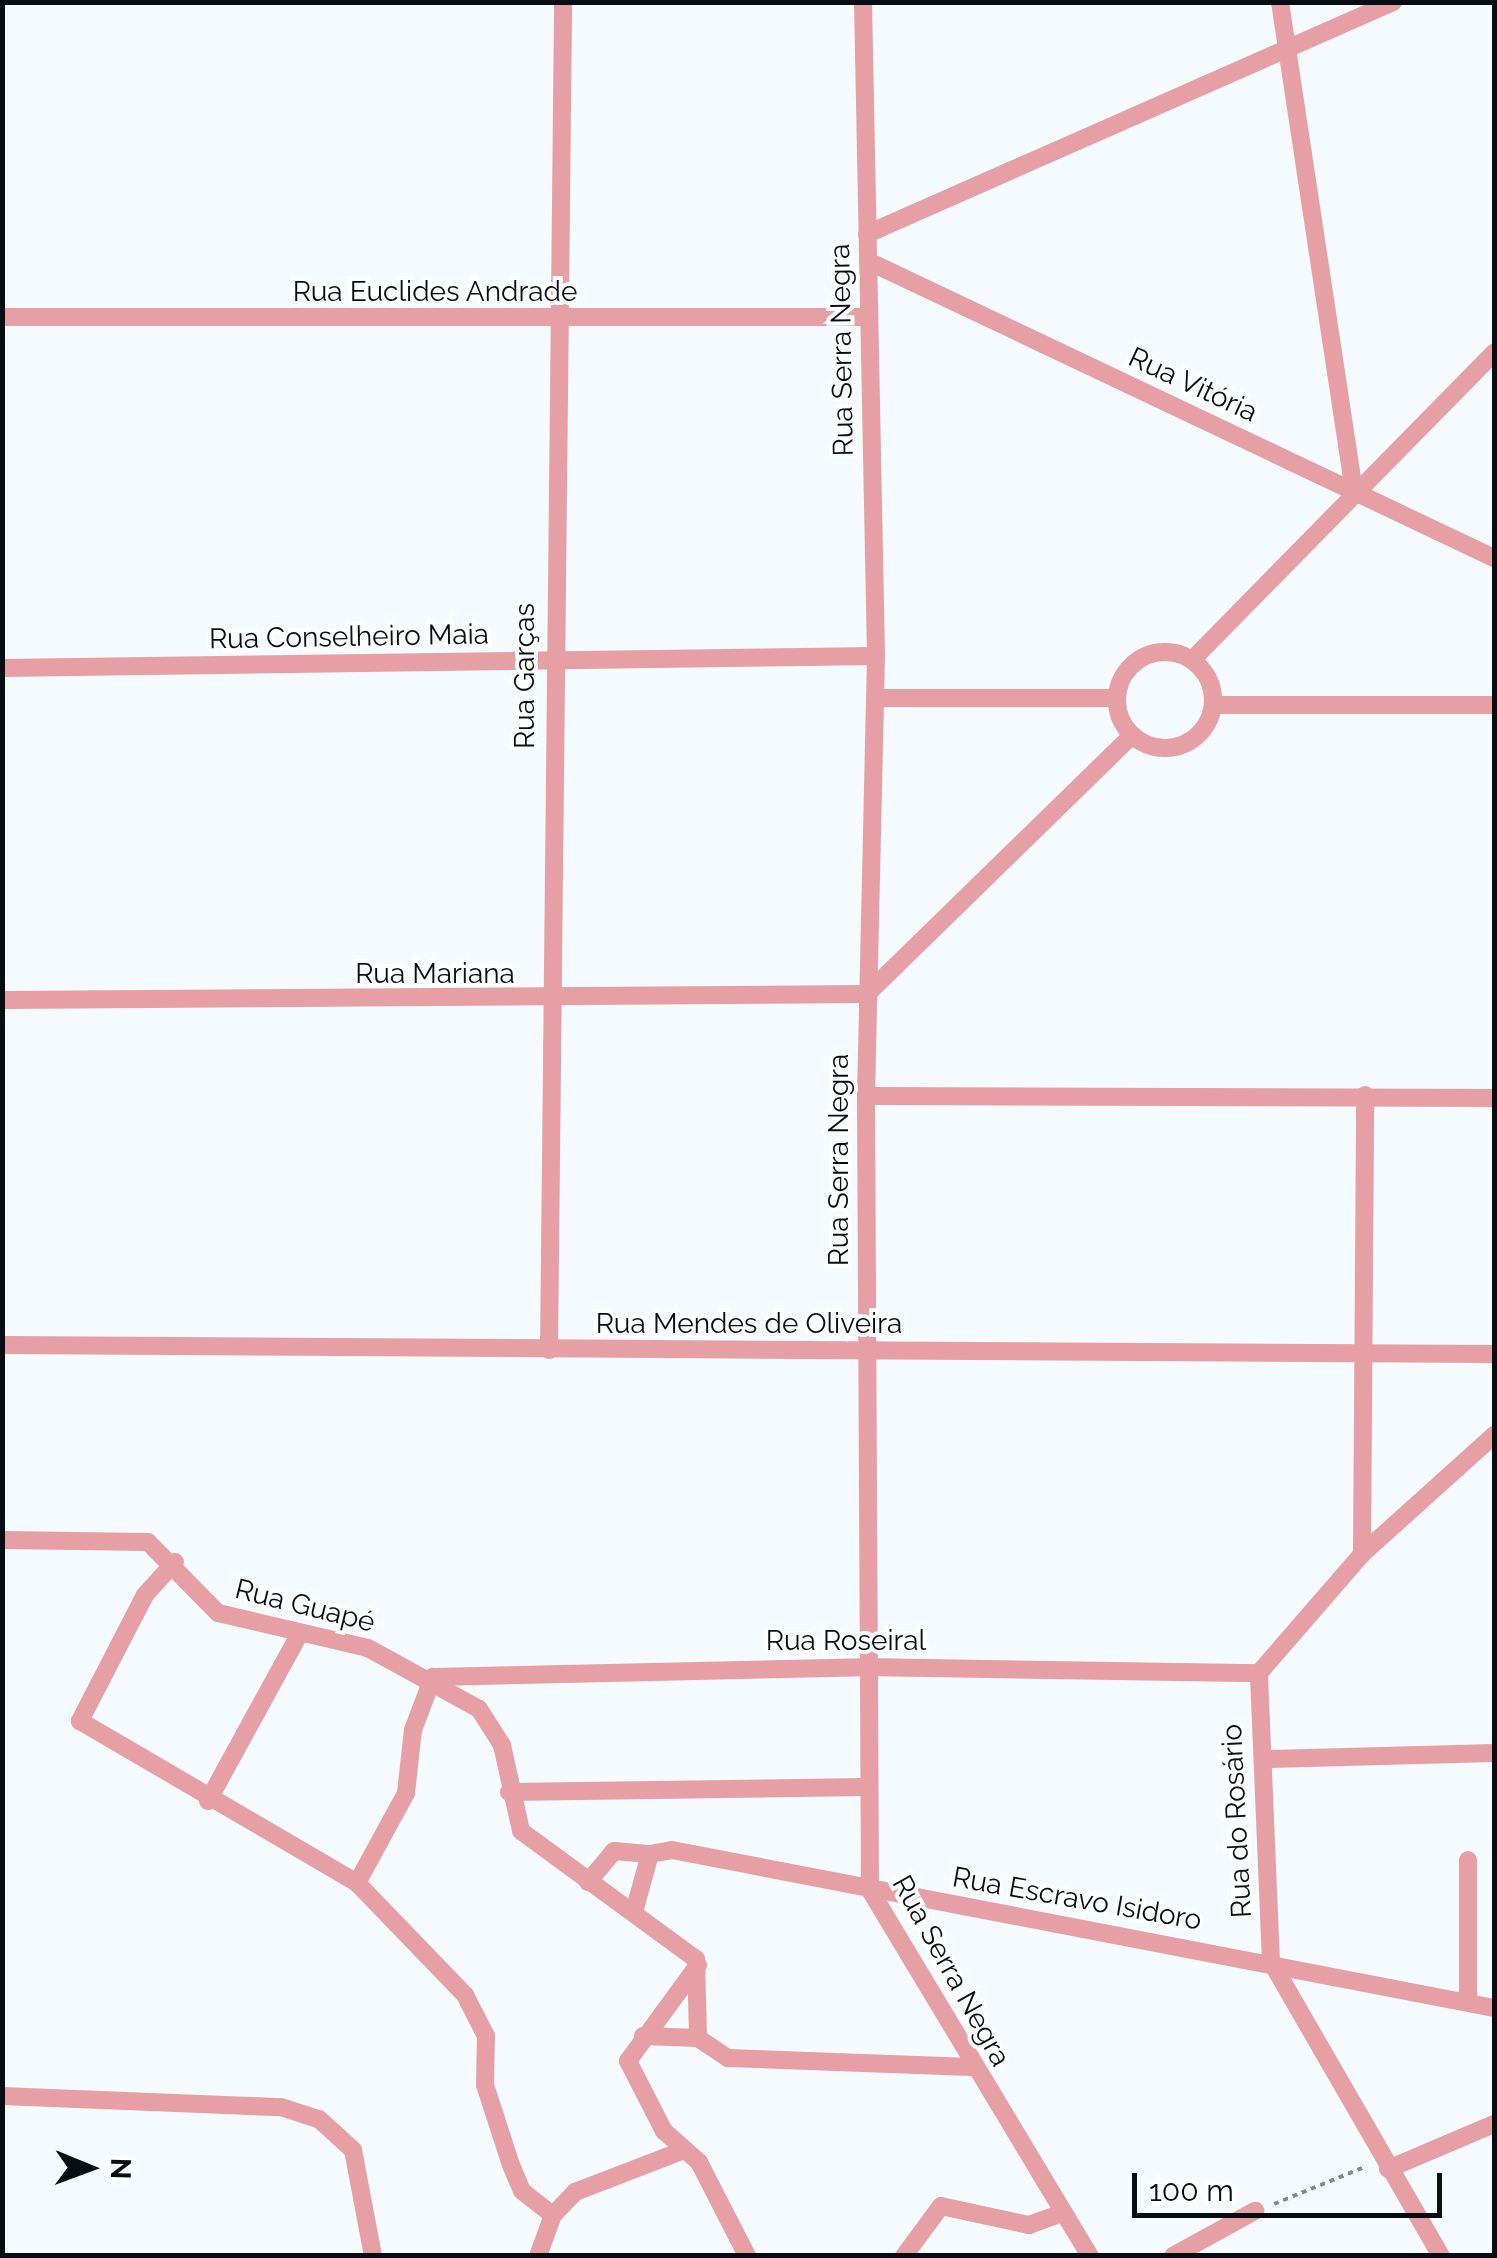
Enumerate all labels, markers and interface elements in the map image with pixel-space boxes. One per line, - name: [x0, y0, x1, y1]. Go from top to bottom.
- street label: Rua Serra Negra: [823, 243, 861, 457]
- street label: Rua Euclides Andrade: [292, 275, 578, 309]
- street label: Rua Vitória: [1123, 340, 1263, 430]
- street label: Rua Garças: [508, 603, 542, 749]
- street label: Rua Conselheiro Maia: [209, 618, 489, 656]
- street label: Rua Mariana: [355, 957, 515, 991]
- street label: Rua Serra Negra: [822, 1054, 856, 1266]
- street label: Rua Mendes de Oliveira: [596, 1307, 902, 1341]
- street label: Rua Guapé: [232, 1572, 378, 1640]
- street label: Rua Roseiral: [766, 1624, 926, 1658]
- street label: Rua do Rosário: [1215, 1723, 1259, 1919]
- street label: Rua Escravo Isidoro: [950, 1861, 1204, 1937]
- street label: Rua Serra Negra: [885, 1870, 1017, 2072]
- north arrow: [40, 2118, 140, 2218]
- scale bar: [1137, 2153, 1447, 2215]
- text: N: [104, 2158, 137, 2180]
- text: 100 m: [1149, 2173, 1234, 2208]

